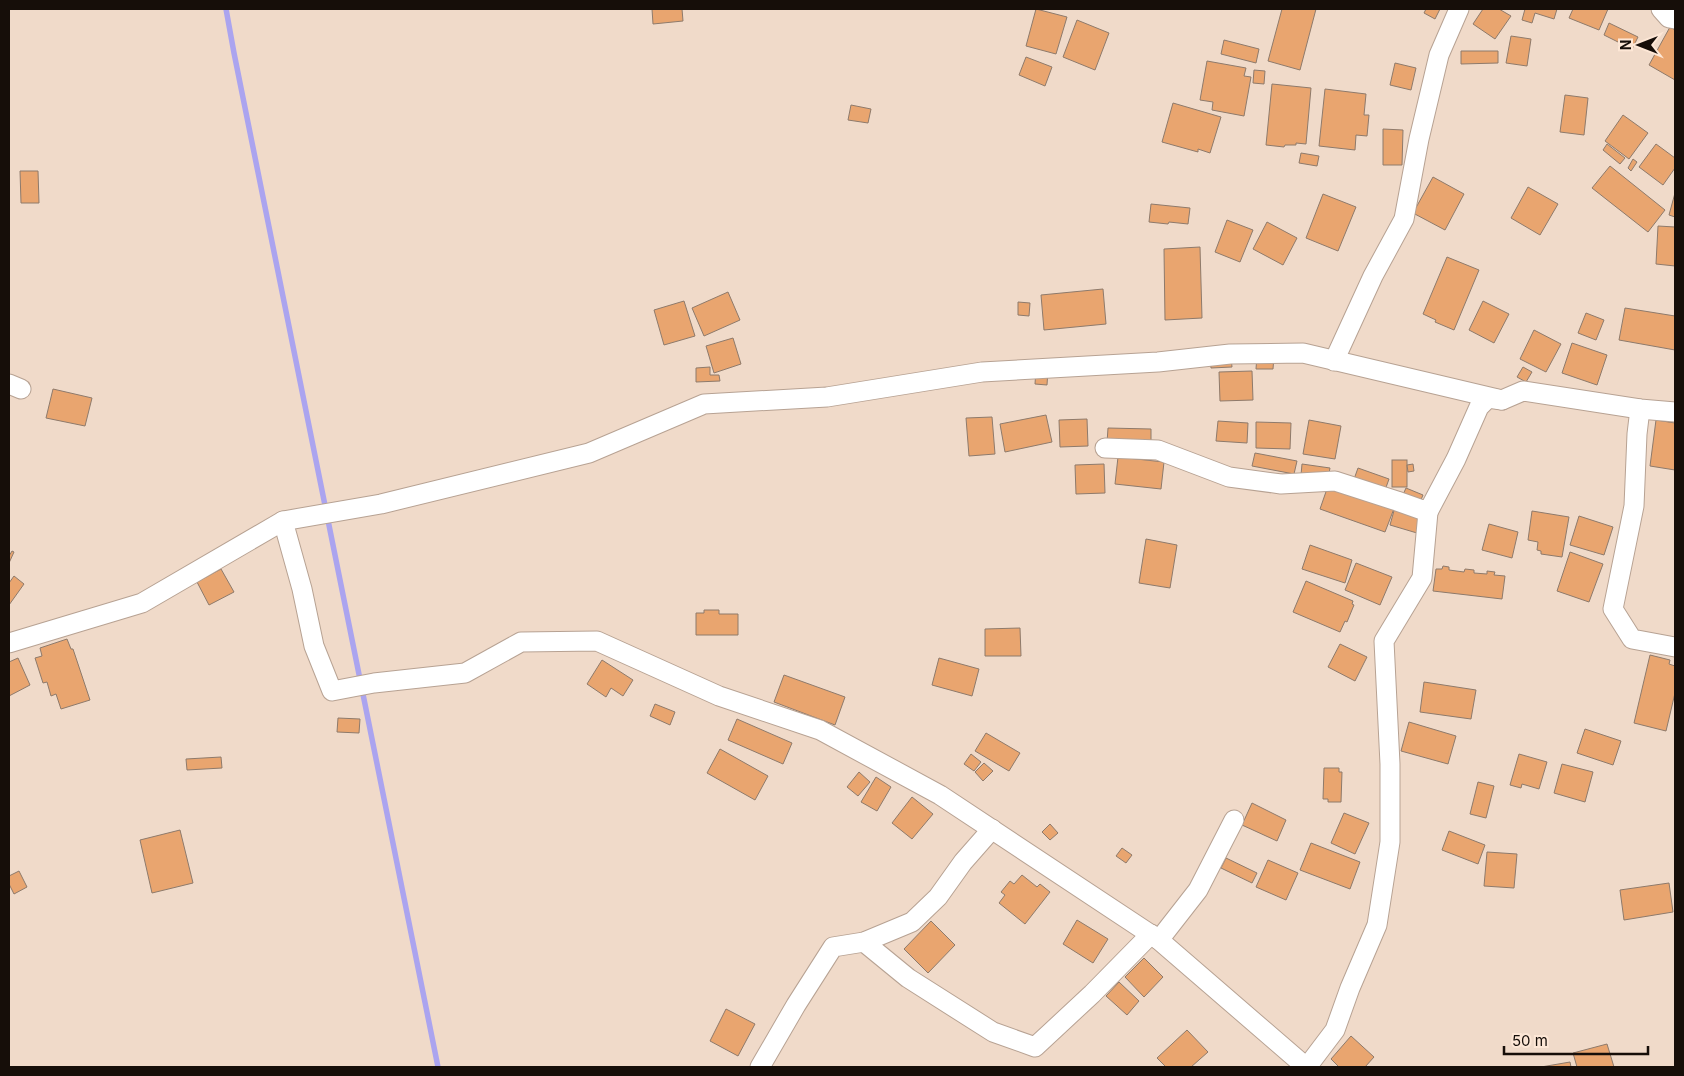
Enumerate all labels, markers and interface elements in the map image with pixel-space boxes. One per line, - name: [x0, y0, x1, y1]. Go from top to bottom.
- north arrow: [1614, 20, 1664, 70]
- text: N: [1617, 40, 1634, 50]
- scale bar: [1504, 1024, 1648, 1056]
- text: 50 m: [1512, 1031, 1548, 1050]

